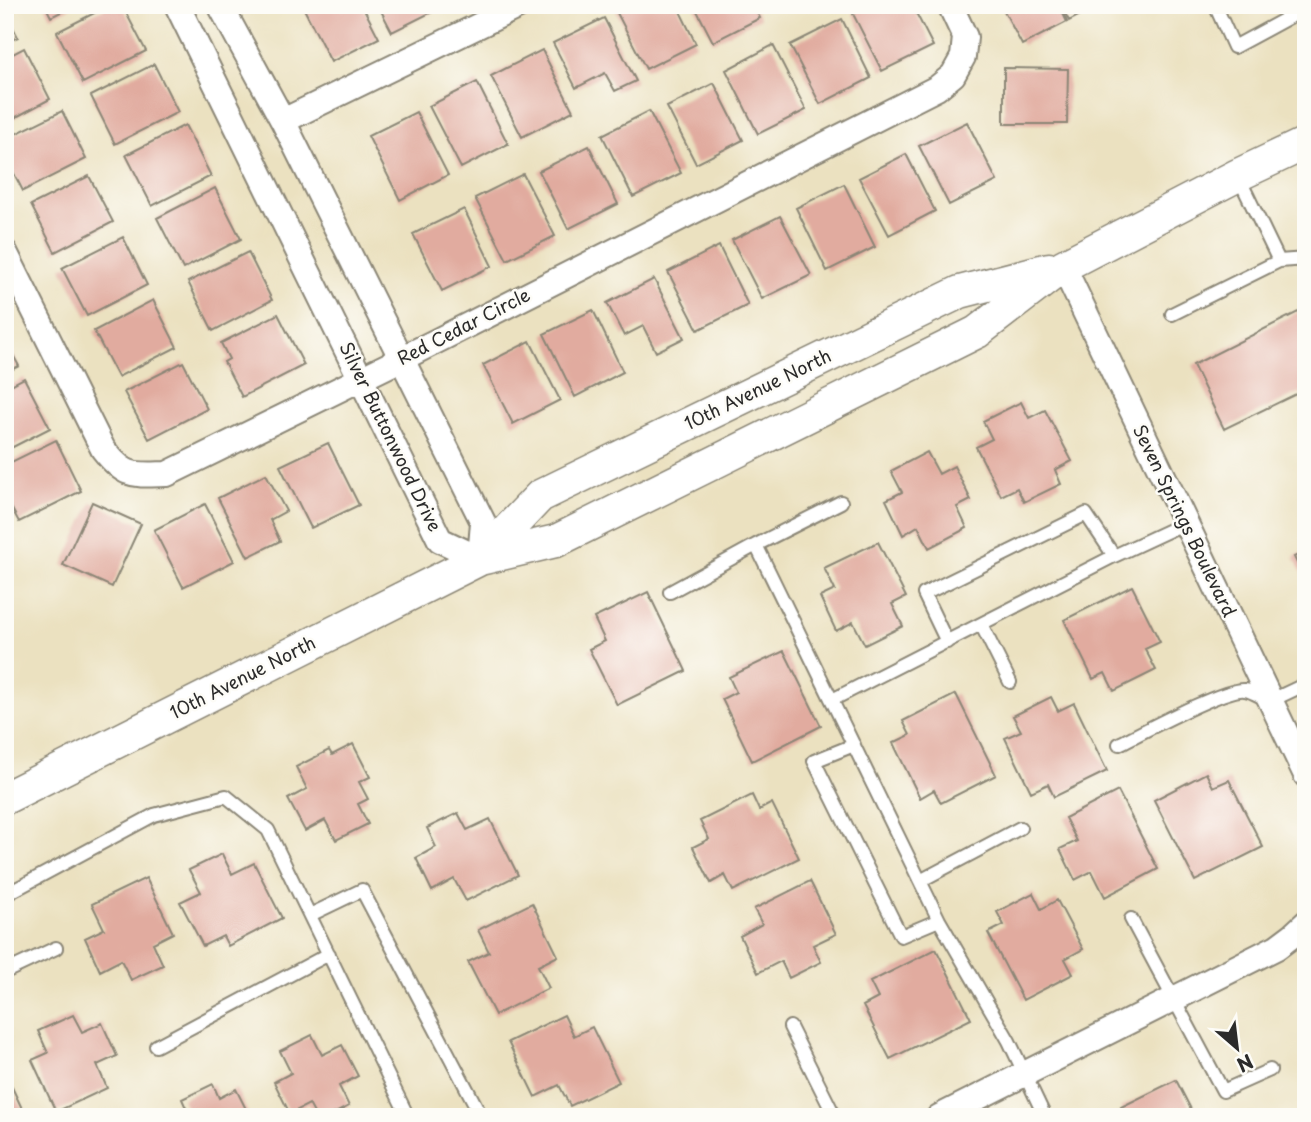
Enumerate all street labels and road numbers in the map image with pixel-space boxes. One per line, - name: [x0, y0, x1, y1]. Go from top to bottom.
- street label: Red Cedar Circle: [392, 280, 535, 371]
- street label: Silver Buttonwood Drive: [334, 337, 449, 536]
- street label: 10th Avenue North: [679, 341, 835, 436]
- street label: Seven Springs Boulevard: [1127, 420, 1244, 621]
- street label: 10th Avenue North: [165, 628, 320, 725]

